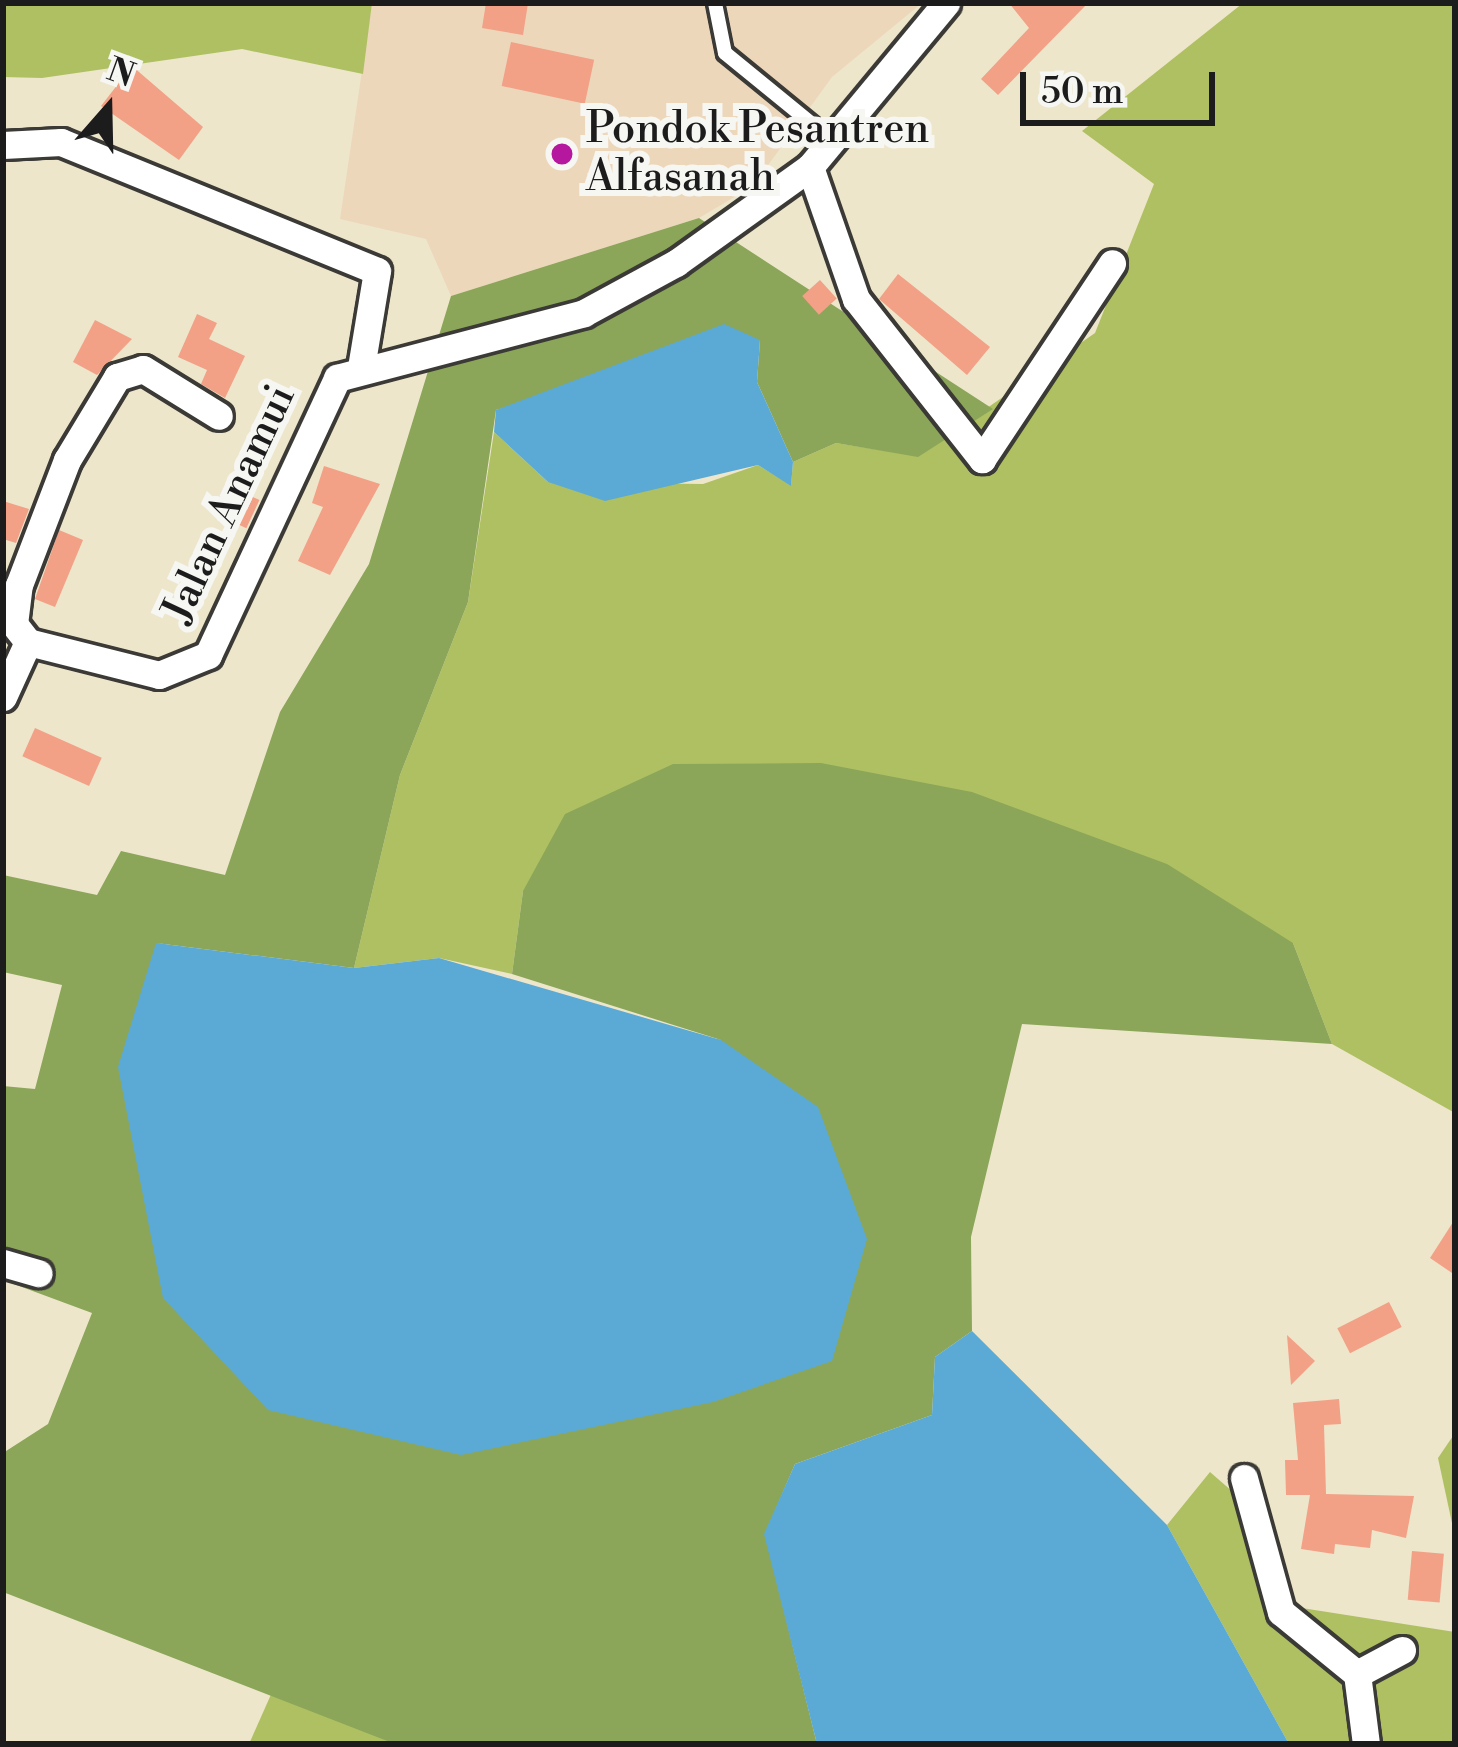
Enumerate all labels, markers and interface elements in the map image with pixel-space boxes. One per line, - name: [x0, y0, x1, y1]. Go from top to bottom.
- north arrow: [48, 48, 168, 168]
- scale bar: [1026, 48, 1221, 122]
- text: N: [101, 50, 140, 97]
- text: 50 m: [1041, 70, 1124, 115]
- place label: Pondok Pesantren Alfasanah: [586, 105, 929, 204]
- marker: Pondok Pesantren Alfasanah: [549, 141, 575, 167]
- street label: Jalan Anamui: [153, 377, 307, 631]

